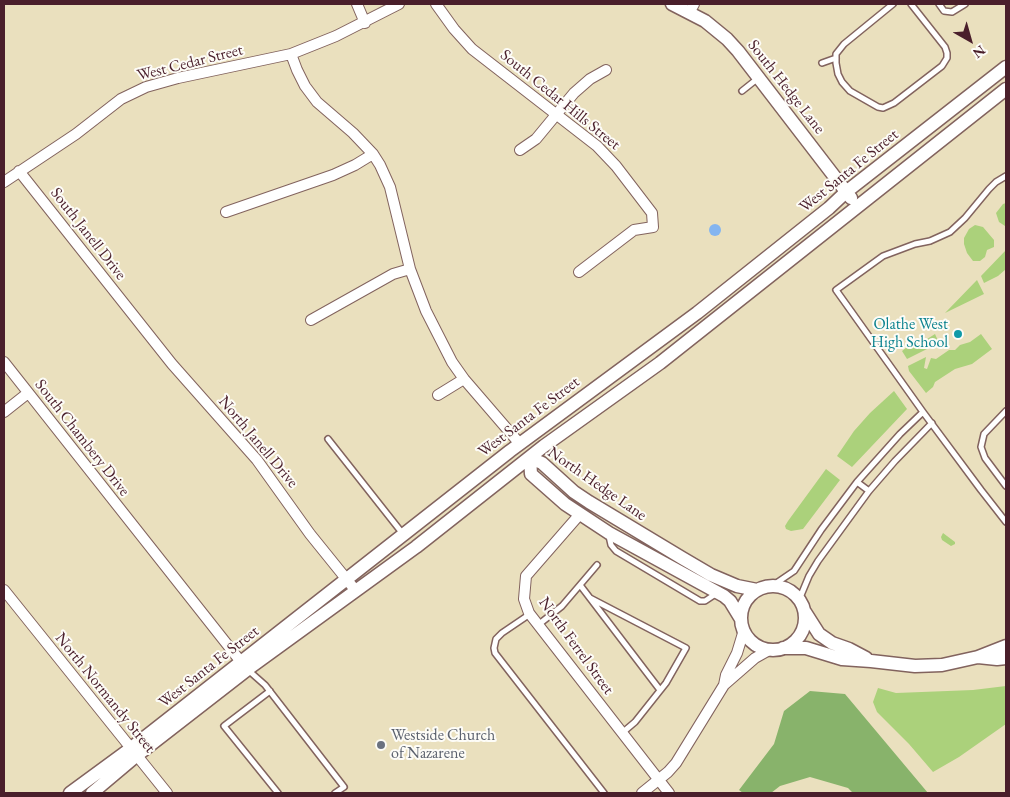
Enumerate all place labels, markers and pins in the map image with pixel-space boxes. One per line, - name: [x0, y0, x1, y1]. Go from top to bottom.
- place label: Olathe West High School: [871, 315, 948, 353]
- marker: Olathe West High School: [952, 328, 964, 340]
- place label: Westside Church of Nazarene: [391, 726, 495, 764]
- marker: Westside Church of Nazarene: [375, 739, 387, 751]

